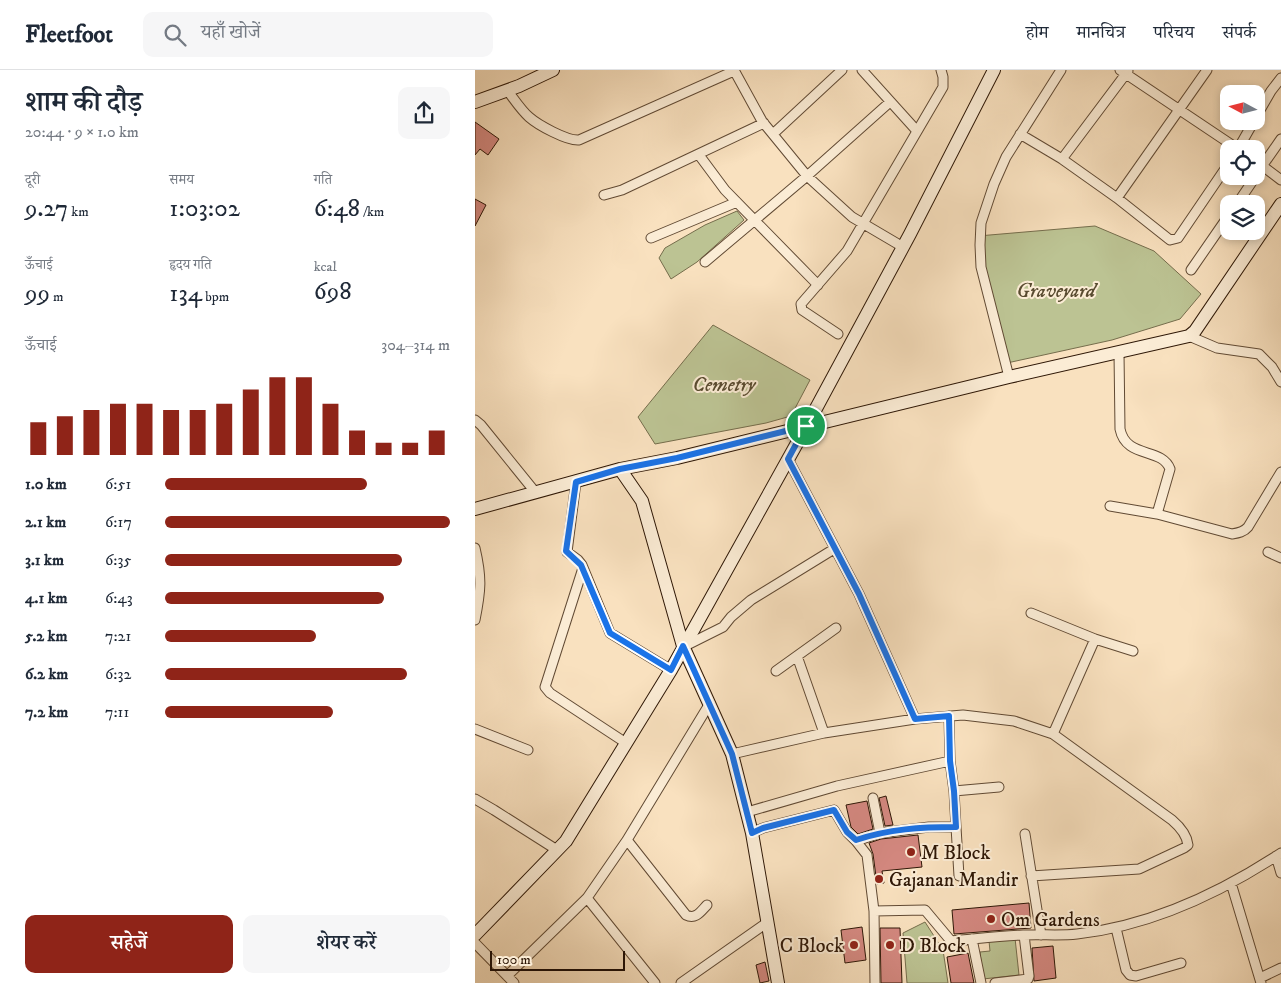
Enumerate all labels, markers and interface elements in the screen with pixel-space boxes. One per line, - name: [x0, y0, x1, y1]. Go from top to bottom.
- search box: [143, 12, 493, 57]
- text: Fleetfoot: [25, 20, 113, 50]
- icon: search: [161, 21, 189, 49]
- text: यहाँ खोजें: [201, 21, 261, 44]
- text: होम: [1026, 22, 1049, 44]
- text: मानचित्र: [1077, 22, 1125, 44]
- text: परिचय: [1153, 22, 1194, 44]
- text: संपर्क: [1222, 22, 1256, 44]
- text: शाम की दौड़: [25, 85, 142, 120]
- north arrow: [1220, 85, 1265, 130]
- map controls: [1220, 85, 1265, 240]
- button: share: [398, 87, 450, 139]
- text: 20:44 · 9 × 1.0 km: [25, 122, 139, 142]
- button: locate: [1220, 140, 1265, 185]
- text: दूरी: [25, 171, 40, 189]
- text: समय: [169, 171, 194, 189]
- text: गति: [314, 171, 332, 189]
- text: 9.27: [25, 193, 68, 224]
- text: 1:03:02: [169, 193, 240, 224]
- text: 6:48: [314, 193, 360, 224]
- button: layers: [1220, 195, 1265, 240]
- text: km: [68, 203, 89, 221]
- text: /km: [360, 203, 384, 221]
- text: ऊँचाई: [25, 256, 53, 274]
- text: हृदय गति: [169, 256, 212, 274]
- text: kcal: [314, 258, 337, 276]
- text: 698: [314, 276, 352, 307]
- text: 99: [25, 278, 50, 309]
- text: 134: [169, 278, 202, 309]
- park label: Graveyard: [1017, 279, 1099, 304]
- text: m: [50, 288, 63, 306]
- text: bpm: [202, 288, 229, 306]
- text: ऊँचाई: [25, 335, 57, 355]
- text: 304–314 m: [381, 335, 450, 355]
- park label: Cemetry: [693, 373, 757, 398]
- pin: [785, 405, 827, 447]
- icon: arrive: [792, 412, 820, 440]
- text: 1.0 km: [25, 474, 67, 494]
- text: 6:51: [105, 474, 131, 494]
- text: 2.1 km: [25, 512, 66, 532]
- text: 6:17: [105, 512, 132, 532]
- text: 3.1 km: [25, 550, 64, 570]
- text: 6:35: [105, 550, 131, 570]
- text: 4.1 km: [25, 588, 68, 608]
- text: 6:43: [105, 588, 133, 608]
- text: 5.2 km: [25, 626, 68, 646]
- text: 7:21: [105, 626, 131, 646]
- text: 6.2 km: [25, 664, 68, 684]
- text: 6:32: [105, 664, 131, 684]
- text: 7.2 km: [25, 702, 68, 722]
- text: 7:11: [105, 702, 129, 722]
- place label: M Block: [921, 841, 990, 866]
- marker: M Block: [905, 846, 917, 858]
- place label: Gajanan Mandir: [889, 868, 1019, 893]
- marker: Gajanan Mandir: [873, 873, 885, 885]
- place label: Om Gardens: [1001, 908, 1100, 933]
- marker: Om Gardens: [985, 913, 997, 925]
- button: सहेजें: [25, 915, 233, 973]
- button: शेयर करें: [243, 915, 450, 973]
- place label: C Block: [780, 934, 844, 959]
- place label: D Block: [900, 934, 966, 959]
- marker: C Block: [848, 939, 860, 951]
- marker: D Block: [884, 939, 896, 951]
- scale bar: [490, 948, 625, 971]
- text: 100 m: [497, 951, 531, 969]

